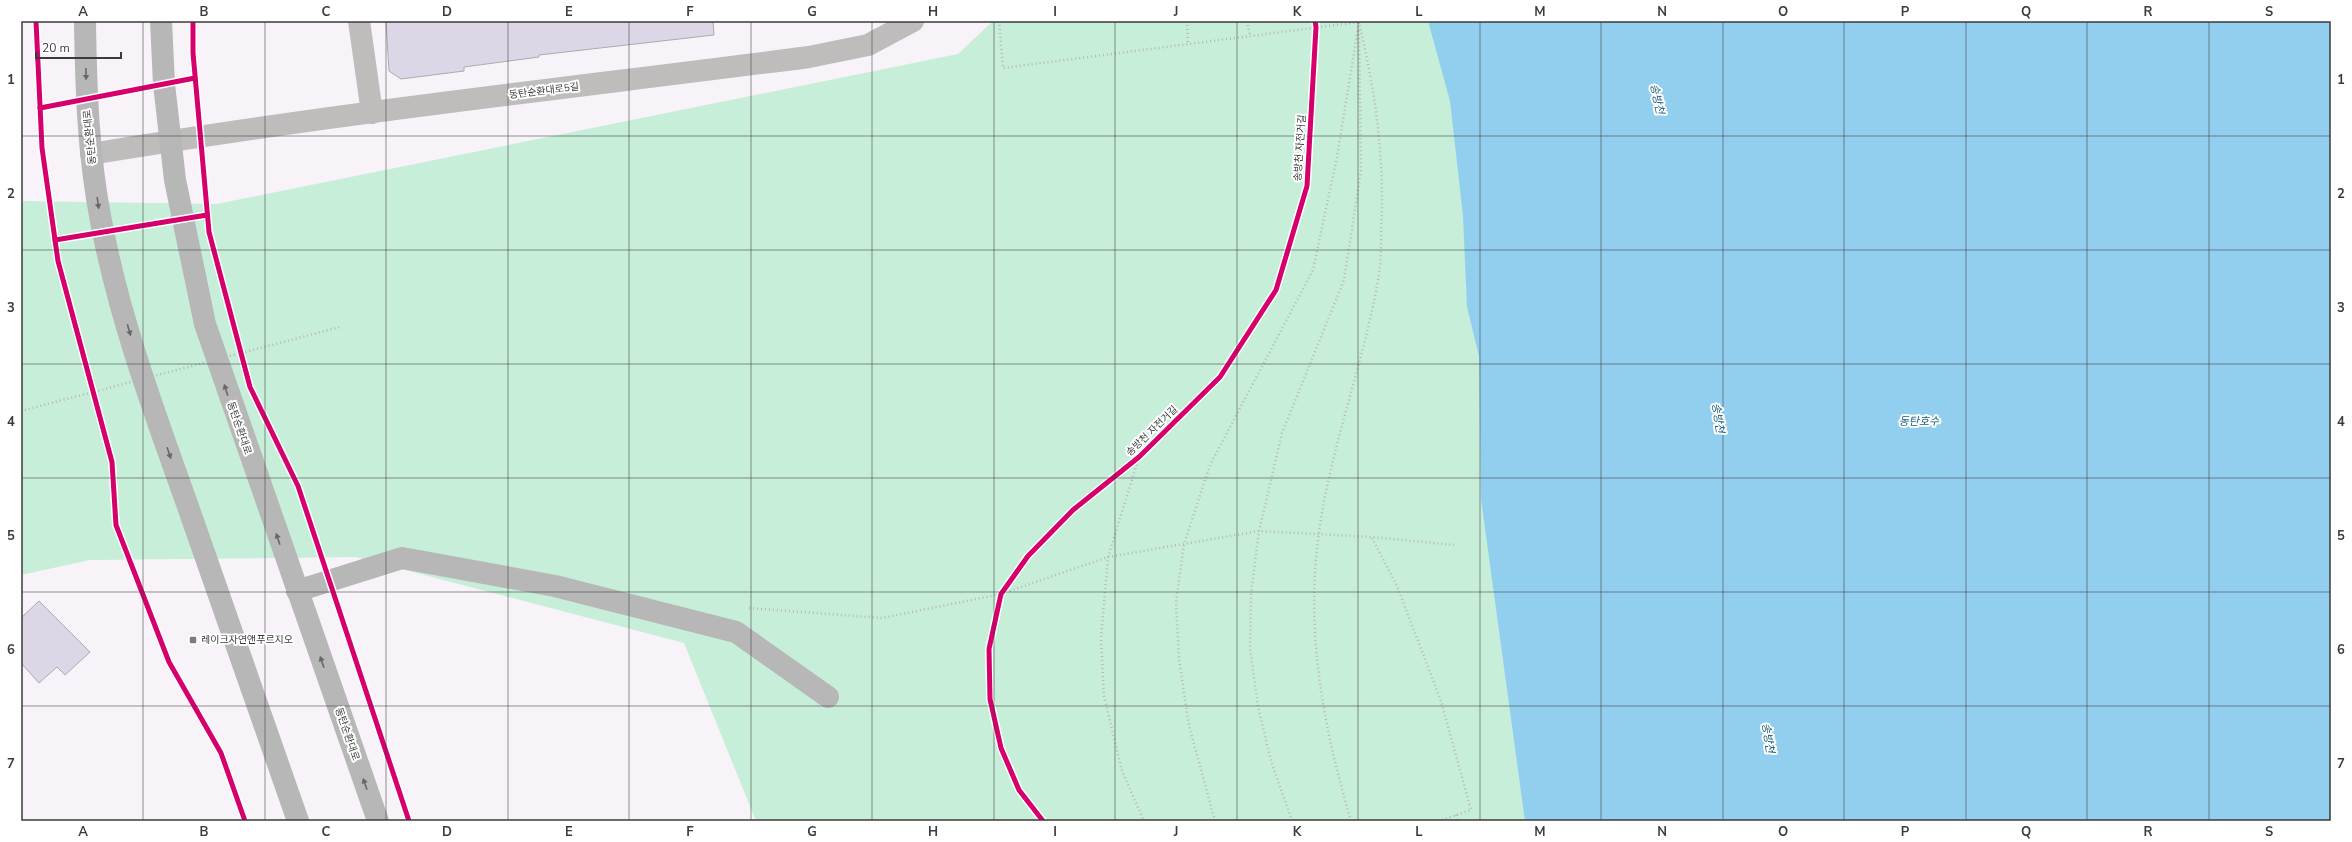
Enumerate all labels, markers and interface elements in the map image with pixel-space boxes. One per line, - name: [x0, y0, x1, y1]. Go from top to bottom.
- text: A: [78, 3, 88, 21]
- text: B: [200, 3, 209, 21]
- text: C: [322, 3, 331, 21]
- text: D: [442, 3, 452, 21]
- text: E: [565, 3, 573, 21]
- text: F: [686, 3, 694, 21]
- text: G: [807, 3, 817, 21]
- text: H: [928, 3, 938, 21]
- text: I: [1053, 3, 1057, 21]
- text: J: [1173, 3, 1178, 21]
- text: K: [1293, 3, 1302, 21]
- text: L: [1415, 3, 1423, 21]
- text: M: [1534, 3, 1546, 21]
- text: N: [1657, 3, 1667, 21]
- text: O: [1778, 3, 1788, 21]
- text: P: [1901, 3, 1910, 21]
- text: Q: [2021, 3, 2031, 21]
- text: R: [2144, 3, 2153, 21]
- text: S: [2265, 3, 2273, 21]
- scale bar: [36, 34, 121, 60]
- text: 20 m: [42, 40, 70, 56]
- one-way arrow: [82, 68, 89, 80]
- text: 1: [7, 71, 15, 89]
- text: 1: [2337, 71, 2345, 89]
- street label: 동탄순환대로5길: [508, 80, 580, 102]
- water label: 송방천: [1647, 83, 1668, 117]
- street label: 동탄순환대로: [80, 109, 100, 165]
- street label: 송방천 자전거길: [1291, 114, 1309, 182]
- text: 2: [7, 185, 15, 203]
- text: 2: [2337, 185, 2345, 203]
- one-way arrow: [95, 197, 101, 209]
- text: 3: [7, 299, 15, 317]
- text: 3: [2337, 299, 2345, 317]
- one-way arrow: [126, 323, 132, 336]
- one-way arrow: [223, 384, 229, 396]
- street label: 동탄순환대로: [223, 400, 255, 456]
- water label: 송방천: [1708, 402, 1728, 436]
- street label: 송방천 자전거길: [1123, 403, 1181, 459]
- text: 4: [7, 413, 15, 431]
- text: 4: [2337, 413, 2345, 431]
- water label: 동탄호수: [1899, 414, 1940, 429]
- one-way arrow: [166, 447, 172, 459]
- text: 5: [7, 527, 15, 545]
- text: 5: [2337, 527, 2345, 545]
- one-way arrow: [275, 533, 281, 545]
- place label: 레이크자연앤푸르지오: [201, 633, 293, 647]
- marker: 레이크자연앤푸르지오: [188, 635, 198, 645]
- text: 6: [7, 641, 15, 659]
- text: 6: [2337, 641, 2345, 659]
- one-way arrow: [318, 655, 324, 667]
- street label: 동탄순환대로: [331, 706, 363, 762]
- water label: 송방천: [1758, 722, 1778, 756]
- text: 7: [7, 755, 15, 773]
- text: 7: [2337, 755, 2345, 773]
- one-way arrow: [362, 778, 368, 790]
- text: A: [78, 823, 88, 841]
- text: B: [200, 823, 209, 841]
- text: C: [322, 823, 331, 841]
- text: D: [442, 823, 452, 841]
- text: E: [565, 823, 573, 841]
- text: F: [686, 823, 694, 841]
- text: G: [807, 823, 817, 841]
- text: H: [928, 823, 938, 841]
- text: I: [1053, 823, 1057, 841]
- text: J: [1173, 823, 1178, 841]
- text: K: [1293, 823, 1302, 841]
- text: L: [1415, 823, 1423, 841]
- text: M: [1534, 823, 1546, 841]
- text: N: [1657, 823, 1667, 841]
- text: O: [1778, 823, 1788, 841]
- text: P: [1901, 823, 1910, 841]
- text: Q: [2021, 823, 2031, 841]
- text: R: [2144, 823, 2153, 841]
- text: S: [2265, 823, 2273, 841]

